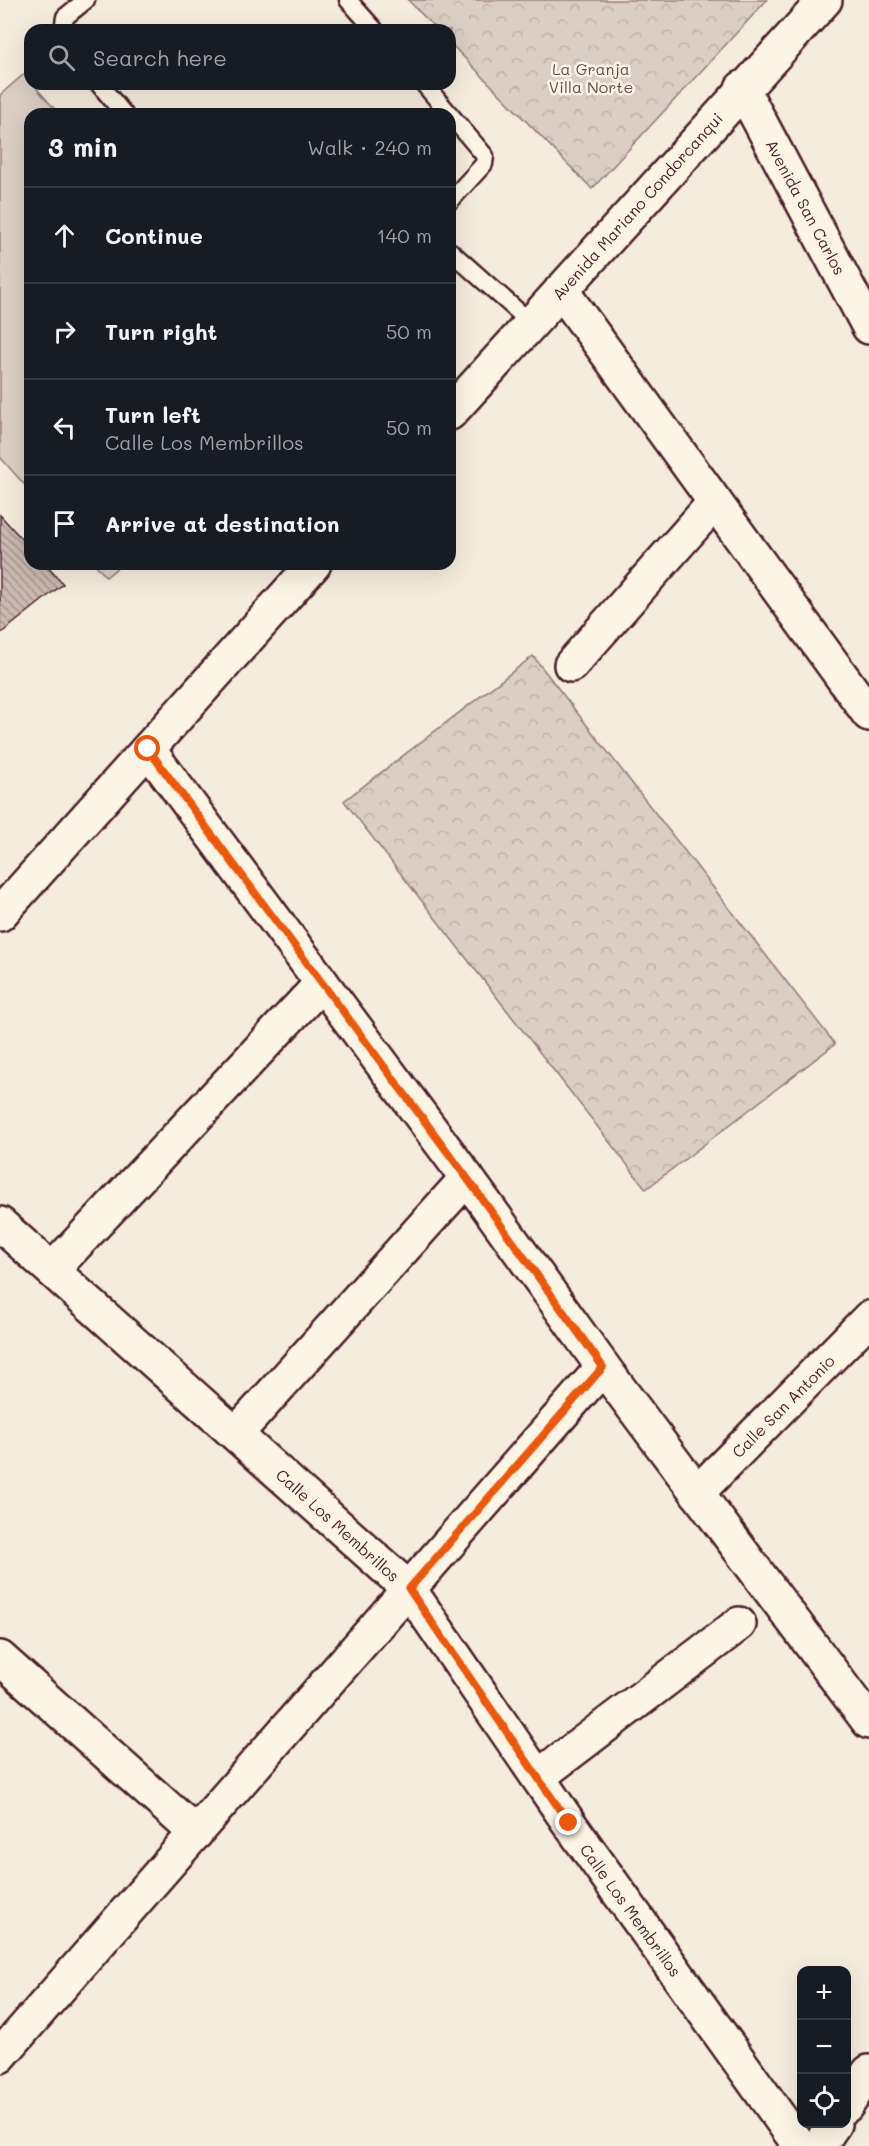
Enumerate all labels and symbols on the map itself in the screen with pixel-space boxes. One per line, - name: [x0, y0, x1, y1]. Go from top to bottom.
- park label: La Granja Villa Norte: [549, 58, 633, 97]
- street label: Avenida Mariano Condorcanqui: [547, 108, 727, 304]
- street label: Avenida San Carlos: [761, 136, 851, 278]
- route start: [134, 735, 160, 761]
- street label: Calle San Antonio: [727, 1350, 839, 1462]
- street label: Calle Los Membrillos: [272, 1464, 404, 1586]
- route end: [555, 1809, 581, 1835]
- street label: Calle Los Membrillos: [576, 1839, 686, 1981]

